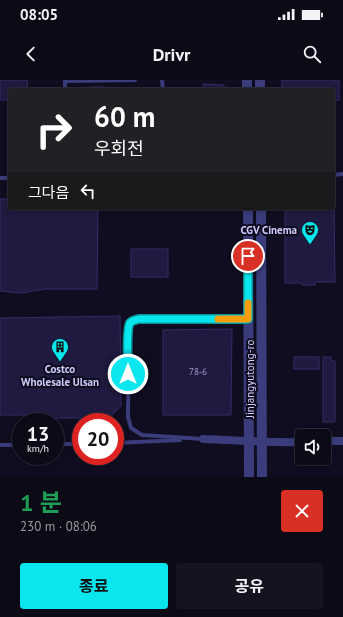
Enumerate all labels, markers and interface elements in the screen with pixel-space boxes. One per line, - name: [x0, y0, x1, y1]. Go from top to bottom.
- text: 08:05: [20, 5, 58, 24]
- icon: back: [20, 43, 42, 65]
- text: Drivr: [153, 43, 190, 66]
- icon: search: [301, 43, 323, 65]
- text: 60 m: [94, 98, 155, 135]
- icon: right: [28, 104, 80, 156]
- text: 우회전: [94, 137, 144, 160]
- icon: left: [77, 180, 99, 202]
- text: 그다음: [28, 183, 69, 202]
- theatre icon: CGV Cinema: [300, 220, 320, 245]
- place label: CGV Cinema: [241, 223, 297, 237]
- pin: [231, 239, 265, 273]
- icon: arrive: [237, 245, 259, 267]
- building icon: Costco Wholesale Ulsan: [50, 337, 70, 362]
- street label: Jinjangyutong-ro: [243, 340, 257, 419]
- position arrow: [107, 353, 149, 395]
- place label: Costco Wholesale Ulsan: [21, 362, 99, 389]
- house number: 78-6: [189, 366, 207, 377]
- speed limit sign: 20: [72, 413, 124, 465]
- text: 13: [27, 421, 49, 447]
- map controls: [295, 429, 331, 465]
- button: sound: [295, 429, 331, 465]
- text: km/h: [27, 442, 49, 455]
- text: 1 분: [20, 487, 62, 518]
- button: close: [281, 490, 323, 532]
- text: 230 m · 08:06: [20, 518, 97, 535]
- button: 종료: [20, 563, 168, 609]
- button: 공유: [176, 563, 323, 609]

